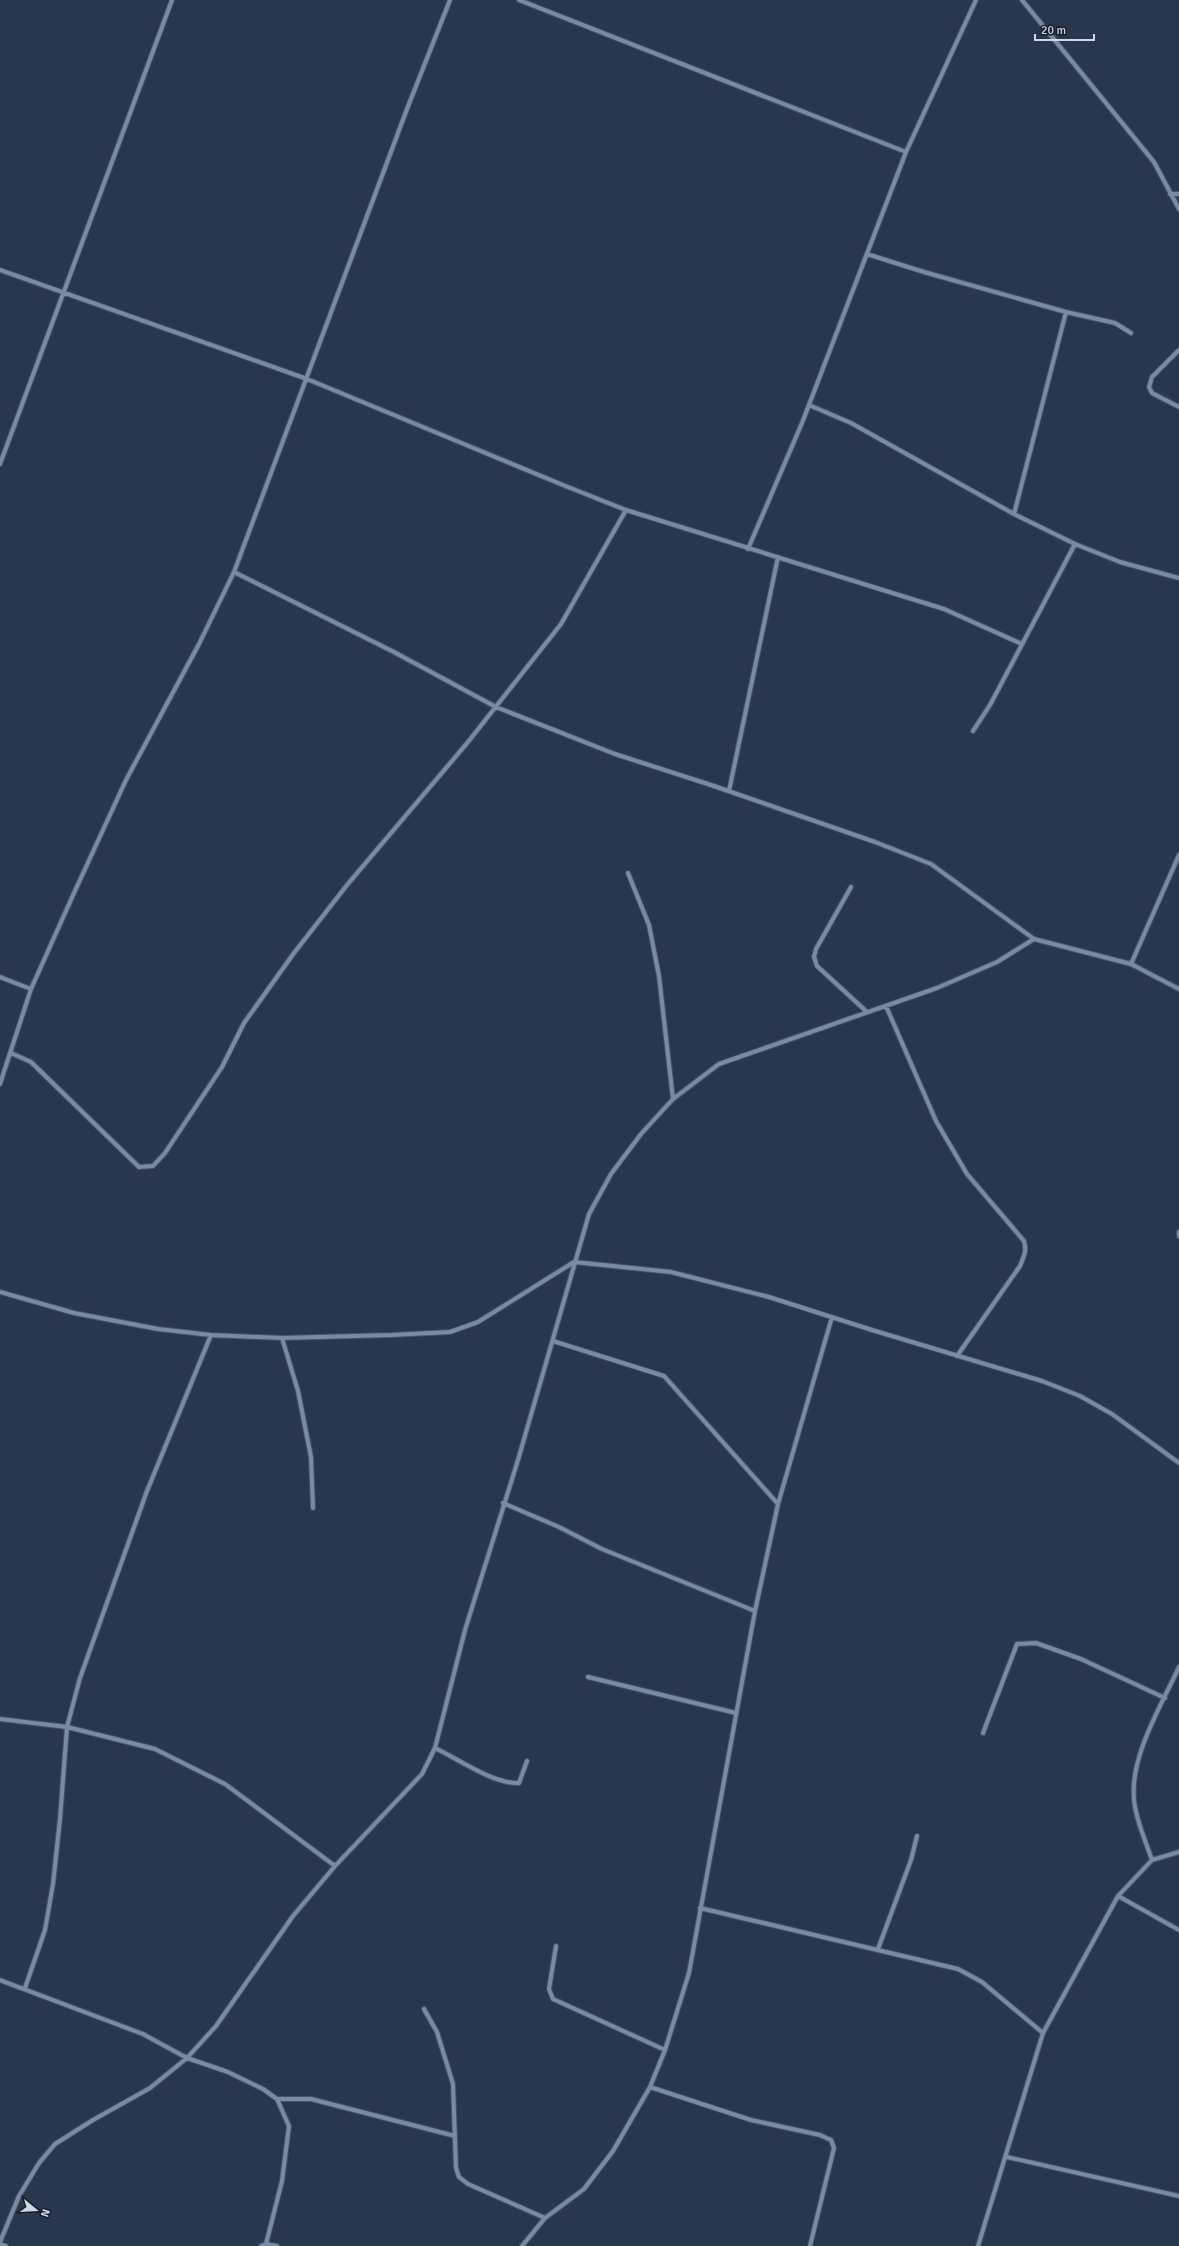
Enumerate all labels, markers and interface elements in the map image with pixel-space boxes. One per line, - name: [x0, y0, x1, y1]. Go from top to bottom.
- scale bar: [1035, 16, 1094, 42]
- text: 20 m: [1041, 23, 1066, 38]
- north arrow: [16, 2190, 56, 2230]
- text: N: [38, 2207, 52, 2219]

